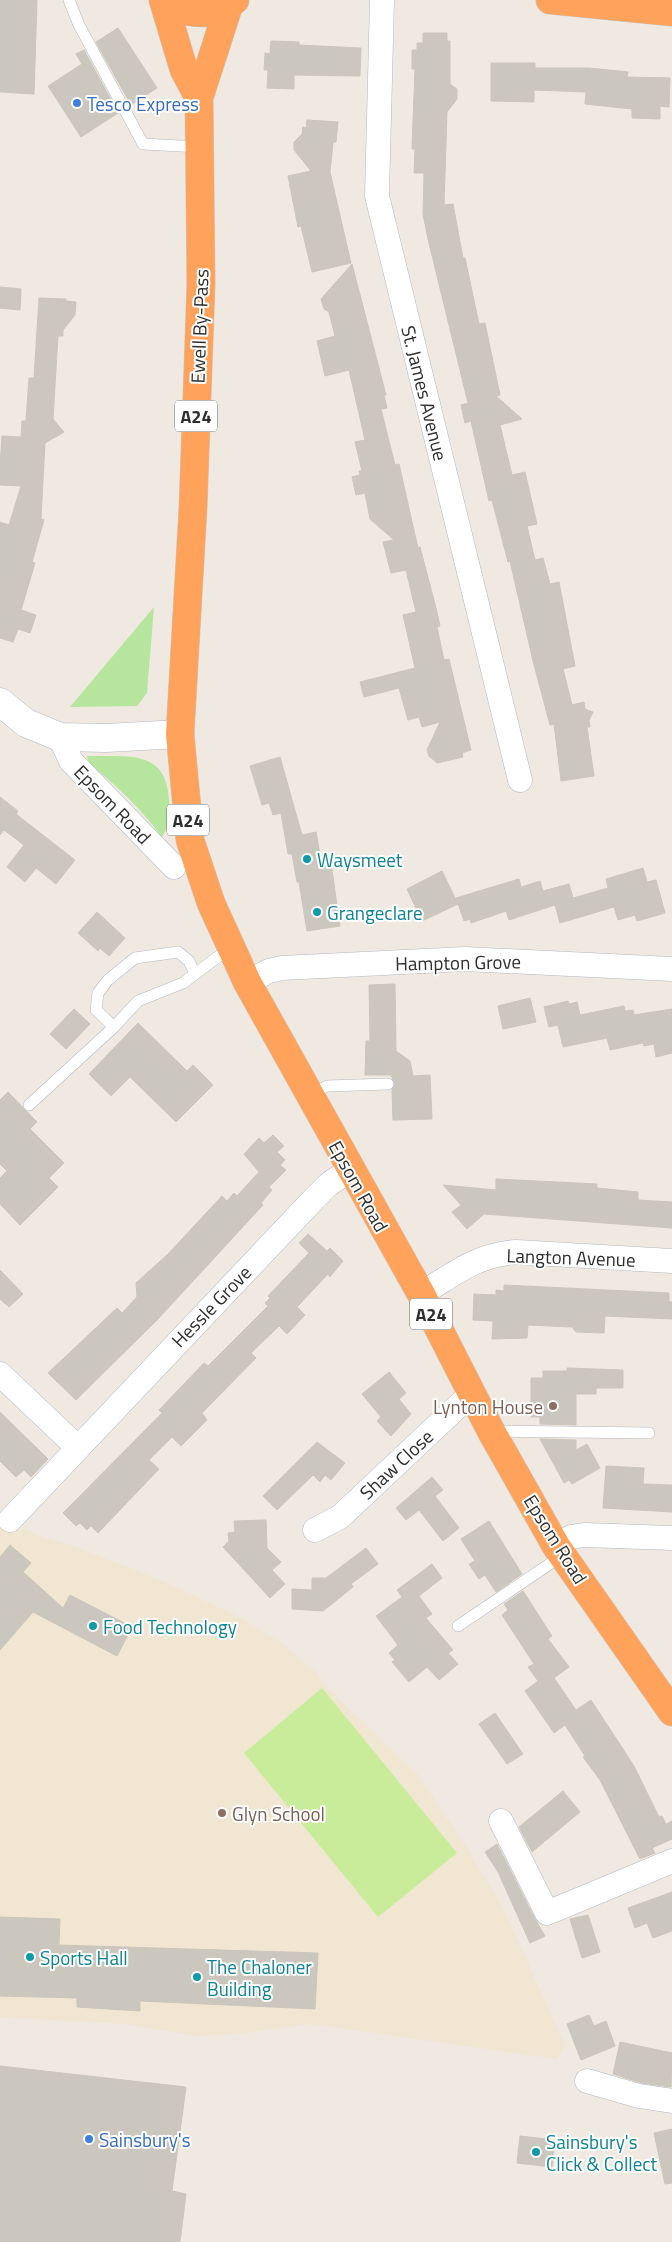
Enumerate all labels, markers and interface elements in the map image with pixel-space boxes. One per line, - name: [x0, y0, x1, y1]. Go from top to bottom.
- place label: Tesco Express: [87, 89, 199, 118]
- marker: Tesco Express: [71, 97, 83, 109]
- street label: Ewell By-Pass: [183, 268, 215, 384]
- street label: St. James Avenue: [394, 323, 456, 463]
- road number: A24: [175, 401, 217, 432]
- street label: Epsom Road: [68, 758, 158, 850]
- road number: A24: [167, 804, 209, 836]
- place label: Waysmeet: [317, 845, 403, 874]
- marker: Waysmeet: [301, 853, 313, 865]
- place label: Grangeclare: [327, 898, 423, 927]
- marker: Grangeclare: [311, 906, 323, 918]
- street label: Hampton Grove: [395, 946, 521, 978]
- street label: Epsom Road: [322, 1135, 396, 1237]
- street label: Langton Avenue: [506, 1240, 636, 1274]
- street label: Hessle Grove: [164, 1258, 258, 1354]
- road number: A24: [410, 1298, 452, 1330]
- place label: Lynton House: [433, 1392, 543, 1421]
- marker: Lynton House: [547, 1400, 559, 1412]
- street label: Shaw Close: [353, 1422, 439, 1506]
- street label: Epsom Road: [517, 1489, 595, 1589]
- place label: Food Technology: [103, 1612, 237, 1641]
- marker: Food Technology: [87, 1620, 99, 1632]
- place label: Glyn School: [232, 1799, 325, 1828]
- marker: Glyn School: [216, 1807, 228, 1819]
- place label: Sports Hall: [40, 1943, 128, 1972]
- marker: Sports Hall: [24, 1951, 36, 1963]
- place label: The Chaloner Building: [207, 1952, 312, 2003]
- marker: The Chaloner Building: [191, 1971, 203, 1983]
- place label: Sainsbury's: [99, 2125, 191, 2154]
- place label: Sainsbury's Click & Collect: [546, 2127, 658, 2178]
- marker: Sainsbury's: [83, 2133, 95, 2145]
- marker: Sainsbury's Click & Collect: [530, 2146, 542, 2158]

